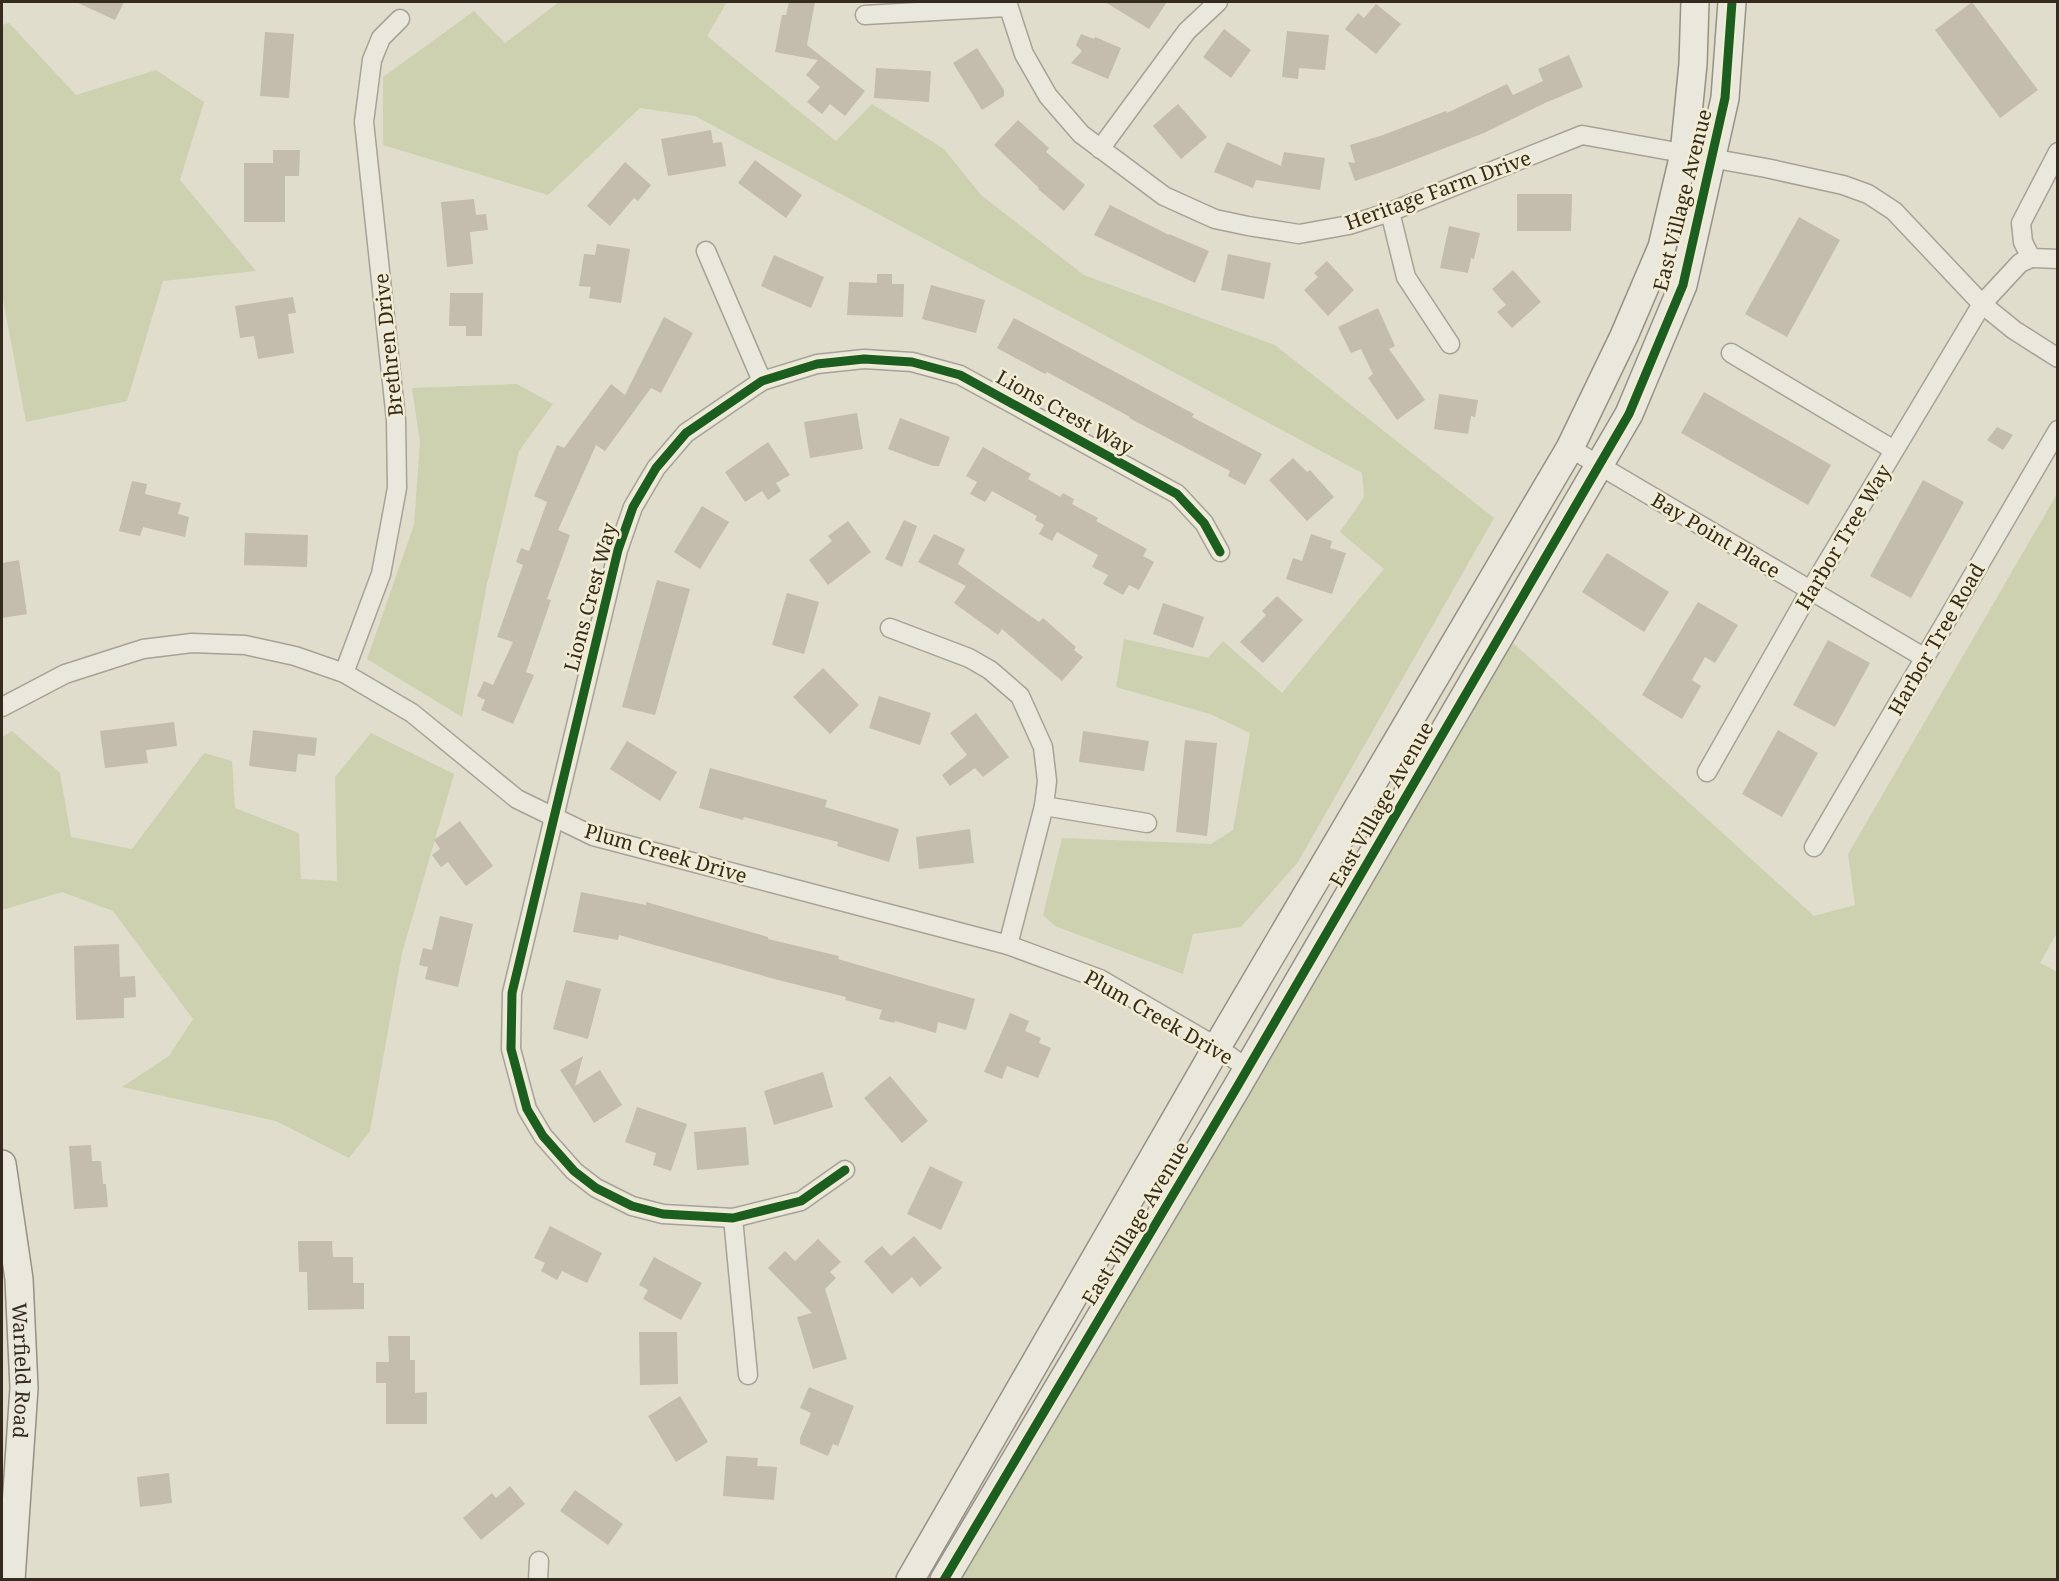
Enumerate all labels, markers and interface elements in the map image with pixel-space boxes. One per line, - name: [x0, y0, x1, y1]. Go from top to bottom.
- street label: East Village Avenue: [1646, 106, 1718, 294]
- street label: Heritage Farm Drive: [1341, 144, 1535, 236]
- street label: Brethren Drive: [367, 272, 409, 418]
- street label: Lions Crest Way: [992, 363, 1139, 461]
- street label: Harbor Tree Way: [1789, 459, 1897, 615]
- street label: Bay Point Place: [1647, 486, 1785, 584]
- street label: Lions Crest Way: [557, 519, 623, 674]
- street label: Harbor Tree Road: [1881, 558, 1991, 720]
- street label: East Village Avenue: [1323, 716, 1439, 892]
- street label: Plum Creek Drive: [582, 817, 750, 889]
- street label: Plum Creek Drive: [1080, 963, 1238, 1071]
- street label: East Village Avenue: [1075, 1136, 1195, 1310]
- street label: Warfield Road: [7, 1302, 38, 1439]

